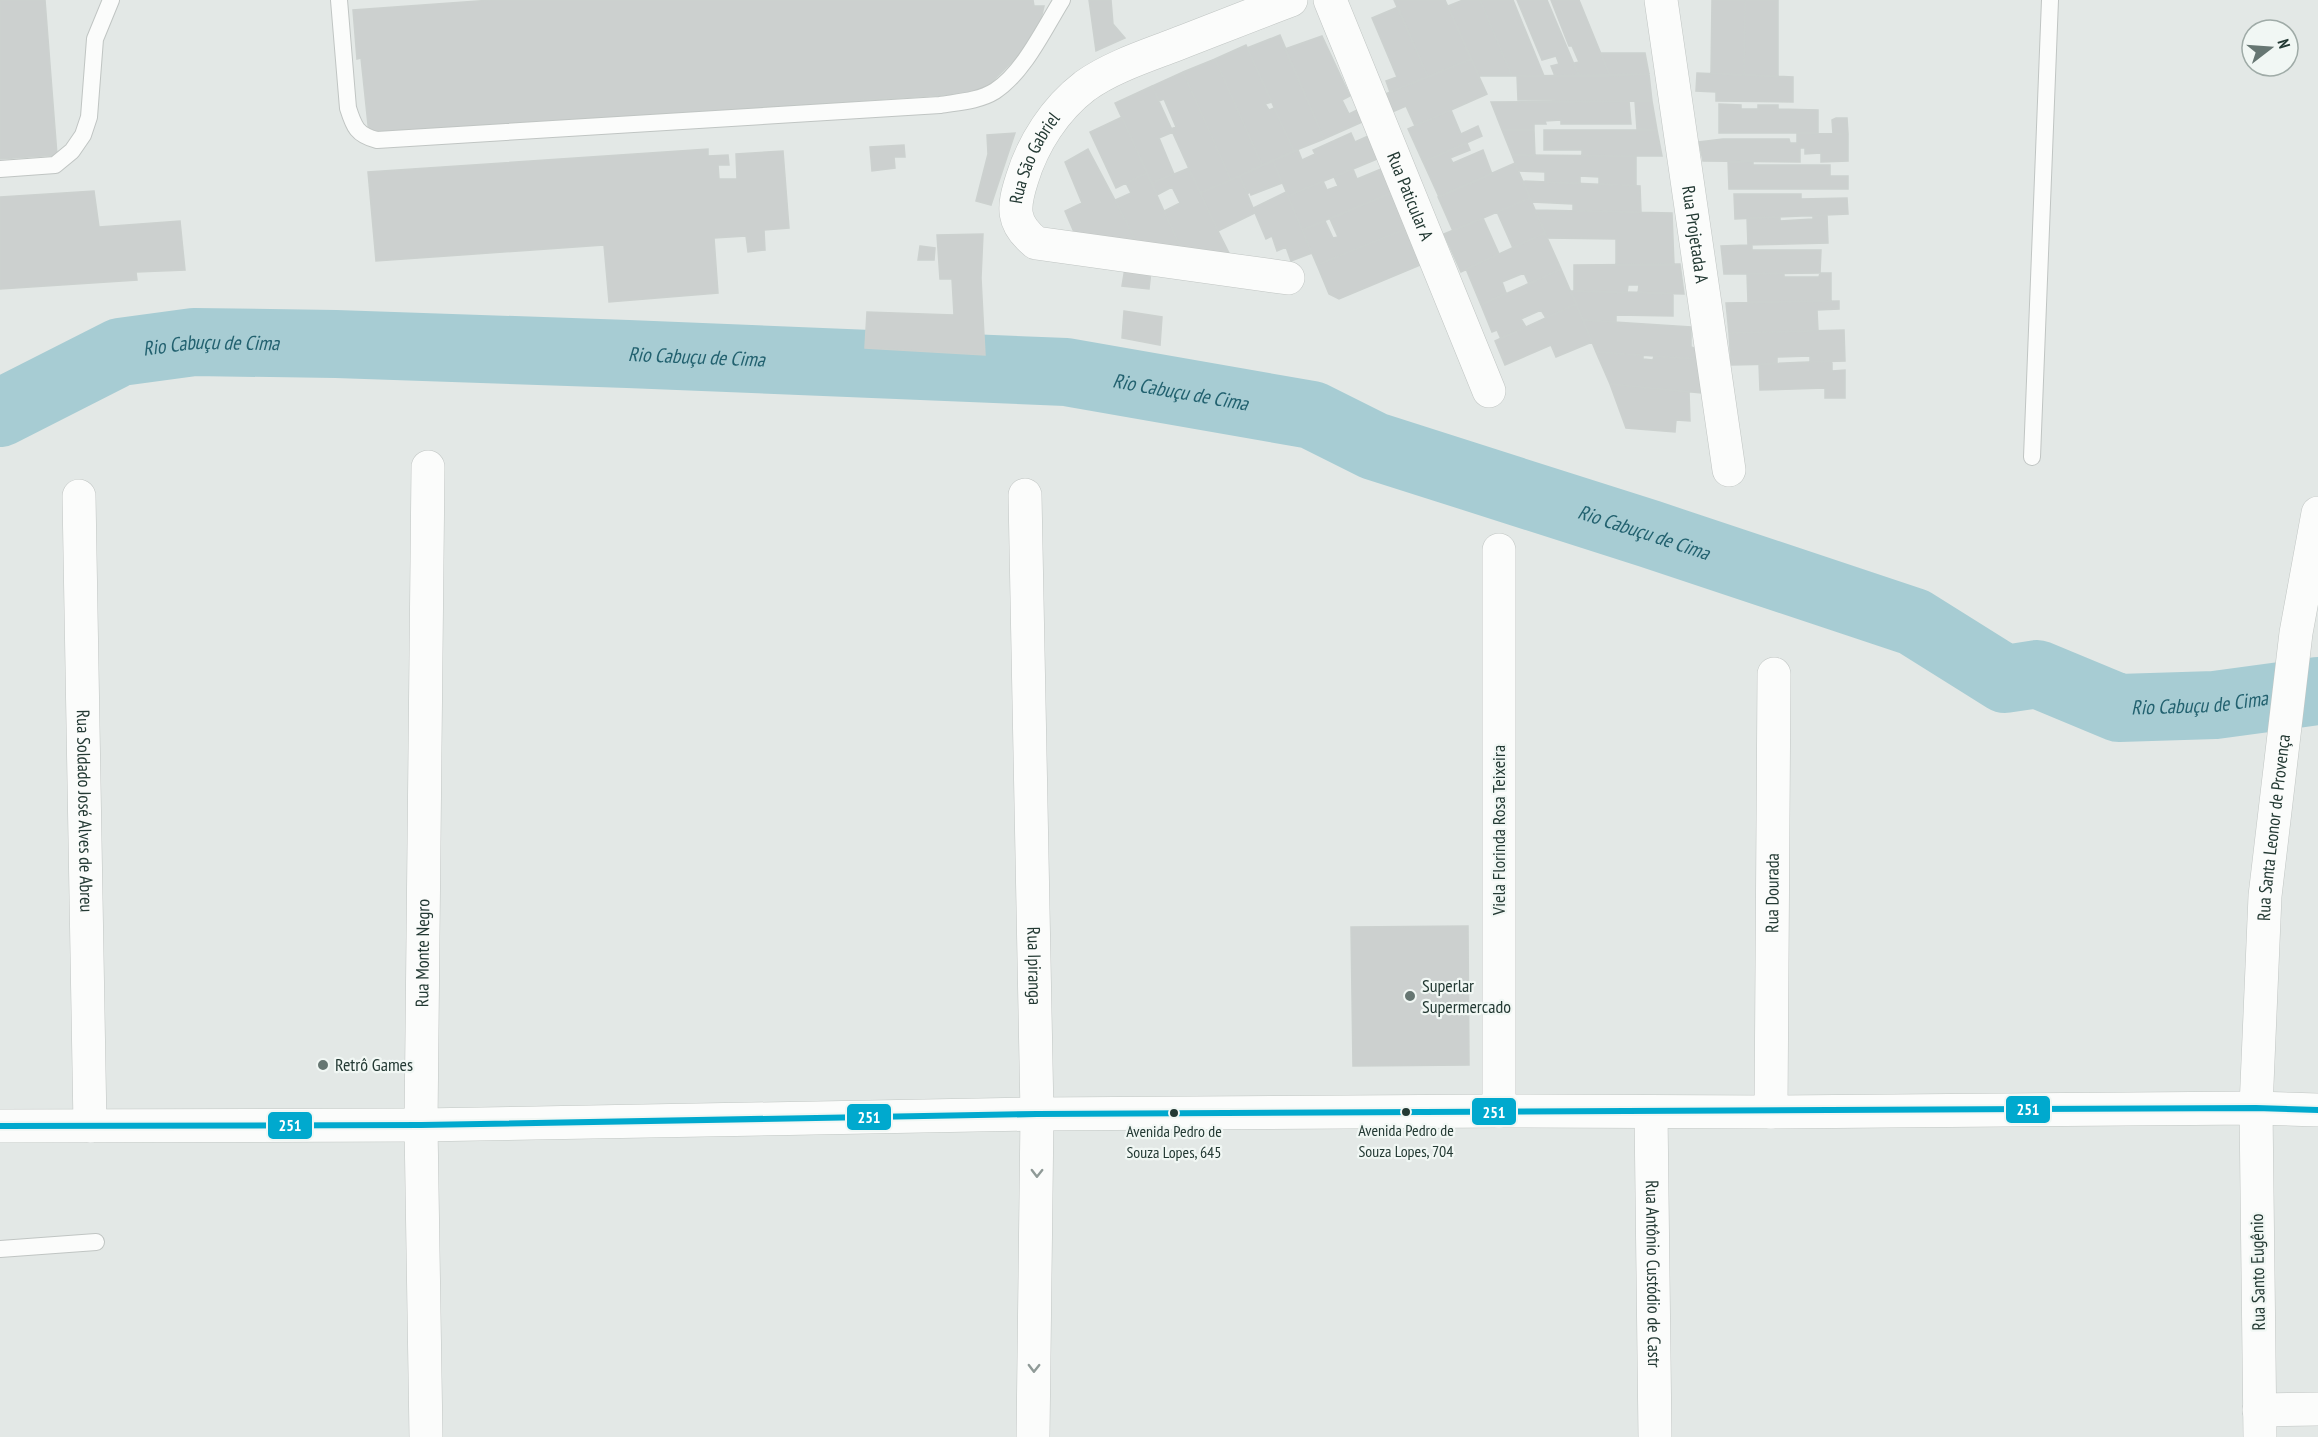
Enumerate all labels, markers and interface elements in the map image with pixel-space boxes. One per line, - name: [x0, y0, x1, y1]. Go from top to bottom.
- north arrow: [2240, 18, 2300, 78]
- text: N: [2274, 37, 2295, 51]
- street label: Rua São Gabriel: [1004, 107, 1065, 205]
- street label: Rua Paticular A: [1382, 148, 1439, 244]
- street label: Rua Projetada A: [1677, 184, 1714, 285]
- water label: Rio Cabuçu de Cima: [141, 329, 280, 362]
- water label: Rio Cabuçu de Cima: [628, 341, 766, 373]
- water label: Rio Cabuçu de Cima: [1111, 367, 1251, 417]
- water label: Rio Cabuçu de Cima: [1575, 499, 1714, 566]
- water label: Rio Cabuçu de Cima: [2131, 685, 2270, 721]
- street label: Rua Soldado José Alves de Abreu: [72, 709, 98, 913]
- street label: Rua Santa Leonor de Provença: [2252, 733, 2295, 922]
- street label: Viela Florinda Rosa Teixeira: [1487, 745, 1510, 916]
- street label: Rua Dourada: [1760, 853, 1784, 933]
- street label: Rua Monte Negro: [410, 899, 434, 1007]
- street label: Rua Ipiranga: [1022, 926, 1047, 1005]
- place label: Superlar Supermercado: [1422, 974, 1511, 1018]
- marker: Superlar Supermercado: [1403, 989, 1417, 1003]
- place label: Retrô Games: [335, 1053, 413, 1076]
- marker: Retrô Games: [316, 1058, 330, 1072]
- line badge: 251: [2005, 1095, 2051, 1124]
- line badge: 251: [1471, 1097, 1517, 1126]
- text: 251: [2017, 1099, 2039, 1119]
- text: 251: [1483, 1102, 1505, 1122]
- line badge: 251: [846, 1103, 892, 1131]
- marker: Avenida Pedro de Souza Lopes, 704: [1400, 1106, 1412, 1118]
- text: 251: [858, 1107, 880, 1127]
- marker: Avenida Pedro de Souza Lopes, 645: [1168, 1107, 1180, 1119]
- line badge: 251: [267, 1111, 313, 1140]
- text: 251: [279, 1115, 301, 1135]
- place label: Avenida Pedro de Souza Lopes, 704: [1358, 1120, 1454, 1161]
- place label: Avenida Pedro de Souza Lopes, 645: [1126, 1121, 1222, 1162]
- one-way arrow: [1030, 1168, 1043, 1177]
- street label: Rua Antônio Custódio de Castr: [1641, 1180, 1666, 1368]
- street label: Rua Santo Eugênio: [2245, 1213, 2270, 1331]
- one-way arrow: [1028, 1363, 1040, 1372]

